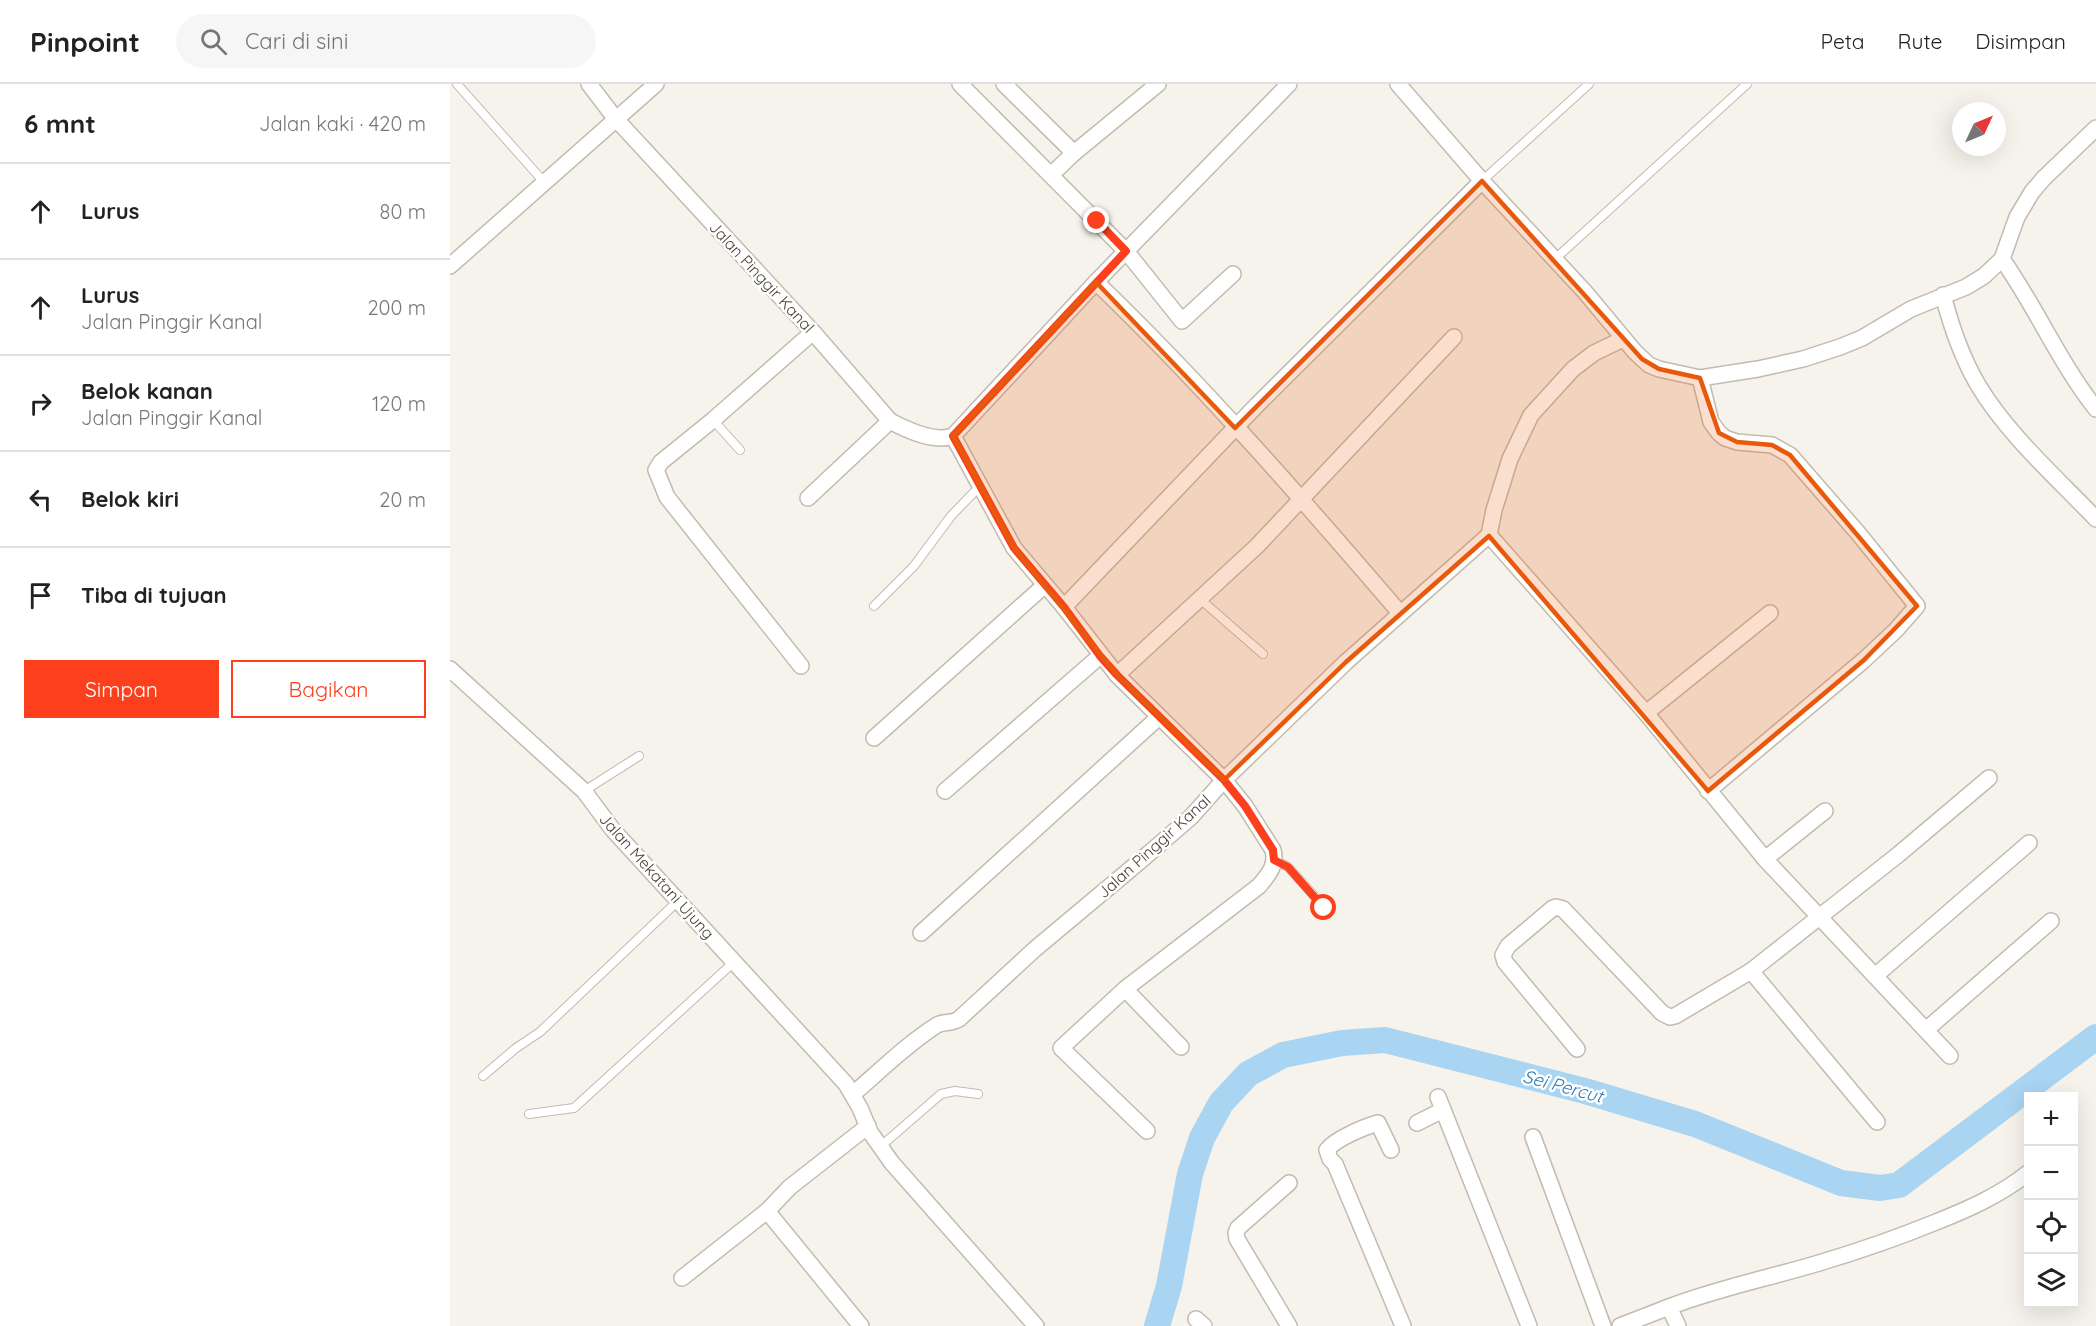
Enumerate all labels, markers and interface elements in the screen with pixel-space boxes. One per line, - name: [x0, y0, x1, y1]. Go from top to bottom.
- search box: [176, 14, 596, 68]
- text: Pinpoint: [30, 24, 140, 59]
- icon: search: [197, 25, 230, 58]
- text: Cari di sini: [245, 27, 348, 55]
- text: Peta: [1821, 28, 1865, 54]
- text: Rute: [1898, 28, 1942, 54]
- text: Disimpan: [1975, 28, 2066, 54]
- north arrow: [1952, 102, 2006, 156]
- text: 6 mnt: [24, 107, 96, 140]
- text: Jalan kaki · 420 m: [259, 111, 426, 136]
- icon: ahead: [24, 195, 57, 228]
- text: Lurus: [81, 197, 139, 225]
- text: 80 m: [380, 199, 426, 224]
- route end: [1083, 207, 1109, 233]
- street label: Jalan Pinggir Kanal: [705, 217, 819, 337]
- text: Lurus: [81, 281, 139, 309]
- icon: ahead: [24, 291, 57, 324]
- text: 200 m: [367, 295, 426, 320]
- text: Jalan Pinggir Kanal: [81, 309, 262, 334]
- text: Belok kanan: [81, 377, 213, 405]
- icon: right: [24, 387, 57, 420]
- text: 120 m: [372, 391, 426, 416]
- text: Jalan Pinggir Kanal: [81, 405, 262, 430]
- icon: left: [24, 483, 57, 516]
- text: Belok kiri: [81, 485, 179, 513]
- text: 20 m: [379, 487, 426, 512]
- icon: arrive: [24, 579, 57, 612]
- text: Tiba di tujuan: [81, 581, 227, 609]
- button: Simpan: [24, 660, 219, 718]
- button: Bagikan: [231, 660, 426, 718]
- street label: Jalan Pinggir Kanal: [1093, 790, 1215, 902]
- street label: Jalan Mekatani Ujung: [595, 809, 719, 943]
- route start: [1310, 894, 1336, 920]
- water label: Sei Percut: [1520, 1064, 1607, 1108]
- map controls: [2024, 1092, 2078, 1308]
- button: +: [2024, 1092, 2078, 1146]
- button: −: [2024, 1146, 2078, 1200]
- button: locate: [2024, 1200, 2078, 1254]
- button: layers: [2024, 1254, 2078, 1308]

